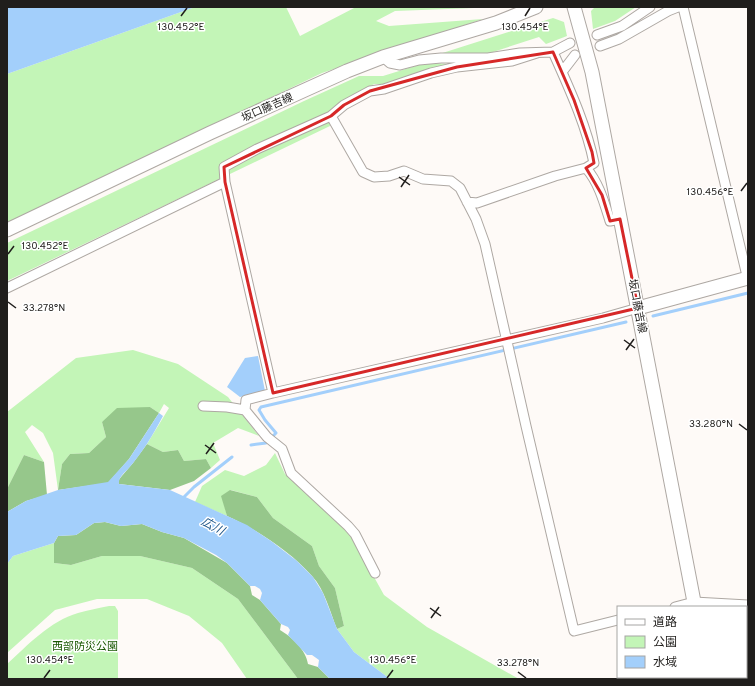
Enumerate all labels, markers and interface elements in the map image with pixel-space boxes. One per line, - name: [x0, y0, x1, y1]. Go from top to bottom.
- text: 130.452°E: [158, 21, 204, 34]
- text: 130.454°E: [501, 21, 549, 34]
- street label: 坂口藤吉線: [239, 90, 295, 125]
- text: 130.456°E: [687, 186, 733, 199]
- text: 130.452°E: [22, 240, 68, 253]
- street label: 坂口藤吉線: [625, 278, 649, 335]
- text: 33.278°N: [23, 302, 65, 315]
- text: 33.280°N: [689, 418, 733, 431]
- water label: 広川: [198, 514, 229, 541]
- legend: [617, 606, 747, 678]
- text: 道路: [653, 615, 677, 631]
- text: 公園: [653, 635, 677, 651]
- park label: 西部防災公園: [52, 640, 118, 654]
- text: 130.454°E: [26, 654, 74, 667]
- text: 130.456°E: [370, 654, 416, 667]
- text: 水域: [653, 655, 677, 671]
- text: 33.278°N: [497, 657, 539, 670]

